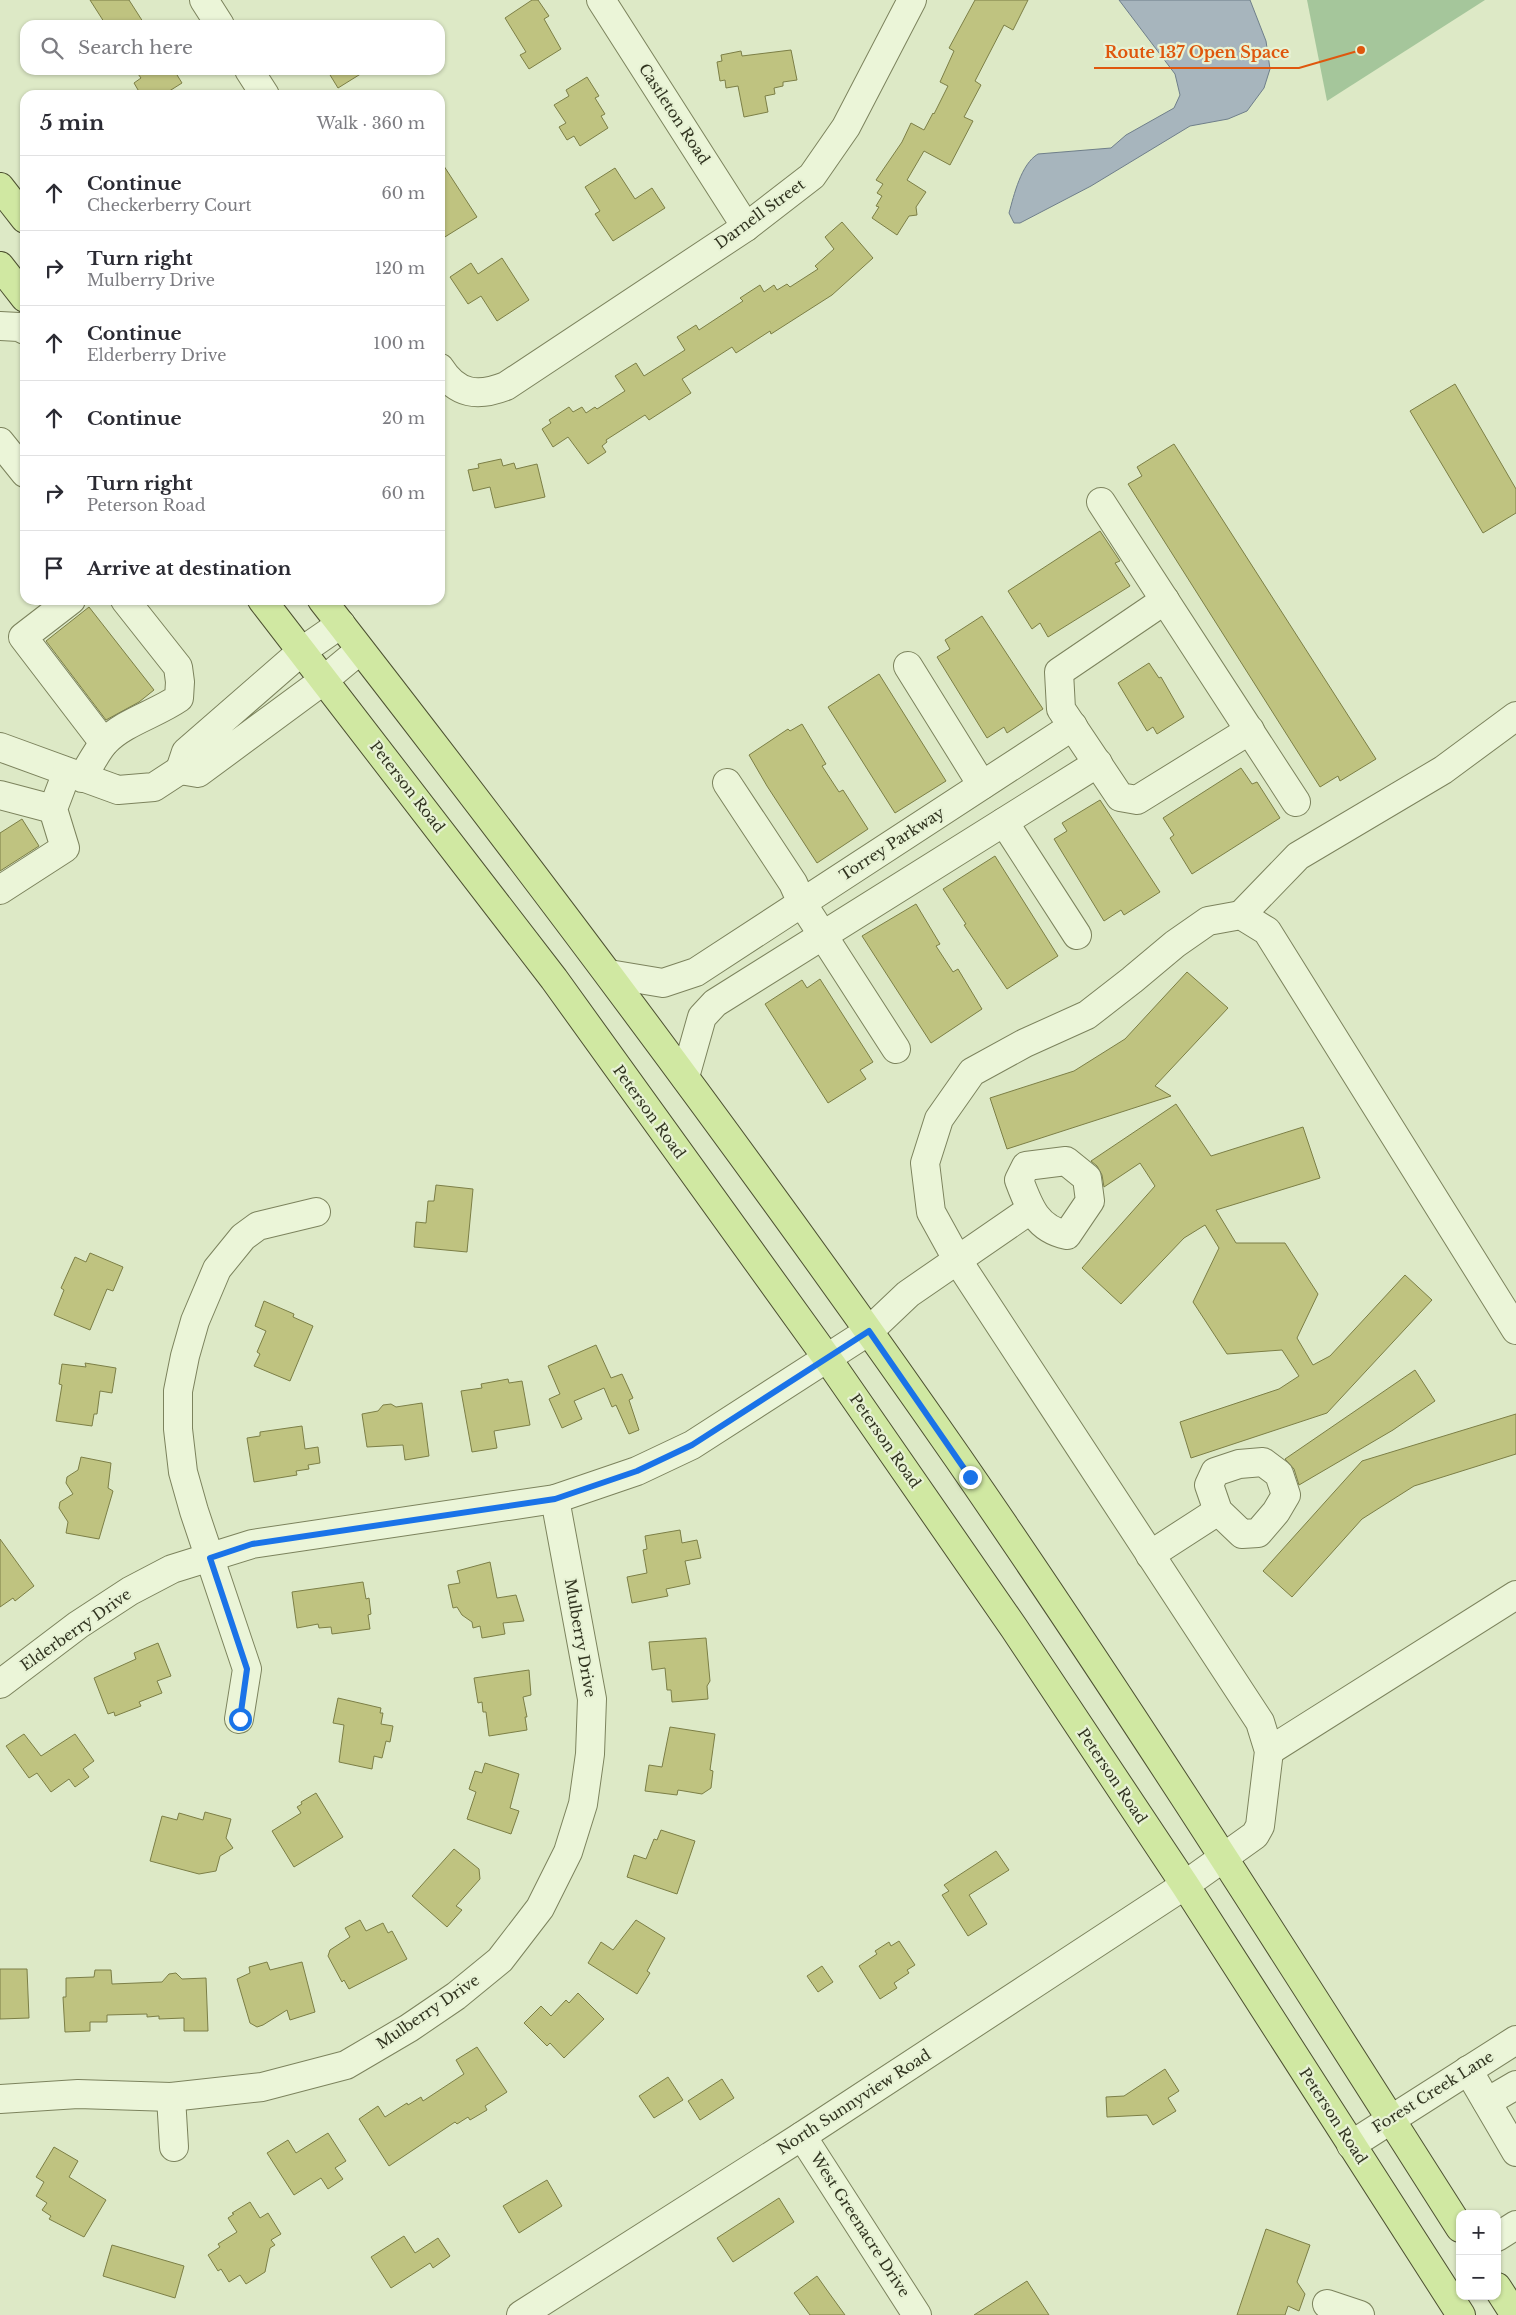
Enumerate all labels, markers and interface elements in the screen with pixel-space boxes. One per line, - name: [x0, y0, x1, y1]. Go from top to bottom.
- search box: [20, 20, 445, 75]
- icon: search: [38, 34, 66, 62]
- text: Search here: [78, 36, 193, 59]
- callout: Route 137 Open Space: [1094, 37, 1299, 68]
- text: Route 137 Open Space: [1105, 42, 1289, 62]
- street label: Castleton Road: [635, 60, 714, 168]
- text: 5 min: [40, 110, 104, 136]
- text: Walk · 360 m: [317, 113, 425, 133]
- text: Continue: [87, 172, 182, 195]
- street label: Darnell Street: [711, 174, 809, 253]
- icon: ahead: [40, 179, 68, 207]
- text: 60 m: [382, 183, 425, 203]
- text: Checkerberry Court: [87, 195, 252, 215]
- text: Turn right: [87, 247, 193, 270]
- icon: right: [40, 254, 68, 282]
- text: 120 m: [375, 258, 425, 278]
- text: Mulberry Drive: [87, 270, 215, 290]
- text: Continue: [87, 322, 182, 345]
- icon: ahead: [40, 329, 68, 357]
- text: 100 m: [373, 333, 425, 353]
- text: Elderberry Drive: [87, 345, 226, 365]
- icon: ahead: [40, 404, 68, 432]
- text: Continue: [87, 407, 182, 430]
- text: 20 m: [382, 408, 425, 428]
- text: Turn right: [87, 472, 193, 495]
- icon: right: [40, 479, 68, 507]
- text: 60 m: [382, 483, 425, 503]
- text: Peterson Road: [87, 495, 205, 515]
- icon: arrive: [40, 554, 68, 582]
- text: Arrive at destination: [87, 557, 291, 580]
- street label: Peterson Road: [366, 737, 449, 836]
- street label: Torrey Parkway: [836, 802, 948, 885]
- street label: Peterson Road: [609, 1061, 690, 1162]
- street label: Peterson Road: [846, 1390, 925, 1492]
- route end: [959, 1466, 982, 1489]
- street label: Mulberry Drive: [561, 1577, 600, 1699]
- street label: Elderberry Drive: [17, 1584, 135, 1675]
- route start: [229, 1708, 252, 1731]
- street label: Peterson Road: [1073, 1724, 1151, 1827]
- street label: Mulberry Drive: [373, 1970, 483, 2053]
- street label: North Sunnyview Road: [773, 2045, 934, 2158]
- street label: Forest Creek Lane: [1369, 2047, 1497, 2137]
- street label: Peterson Road: [1295, 2064, 1372, 2167]
- street label: West Greenacre Drive: [806, 2148, 914, 2301]
- map controls: [1456, 2210, 1501, 2300]
- button: +: [1456, 2210, 1501, 2255]
- button: −: [1456, 2255, 1501, 2300]

